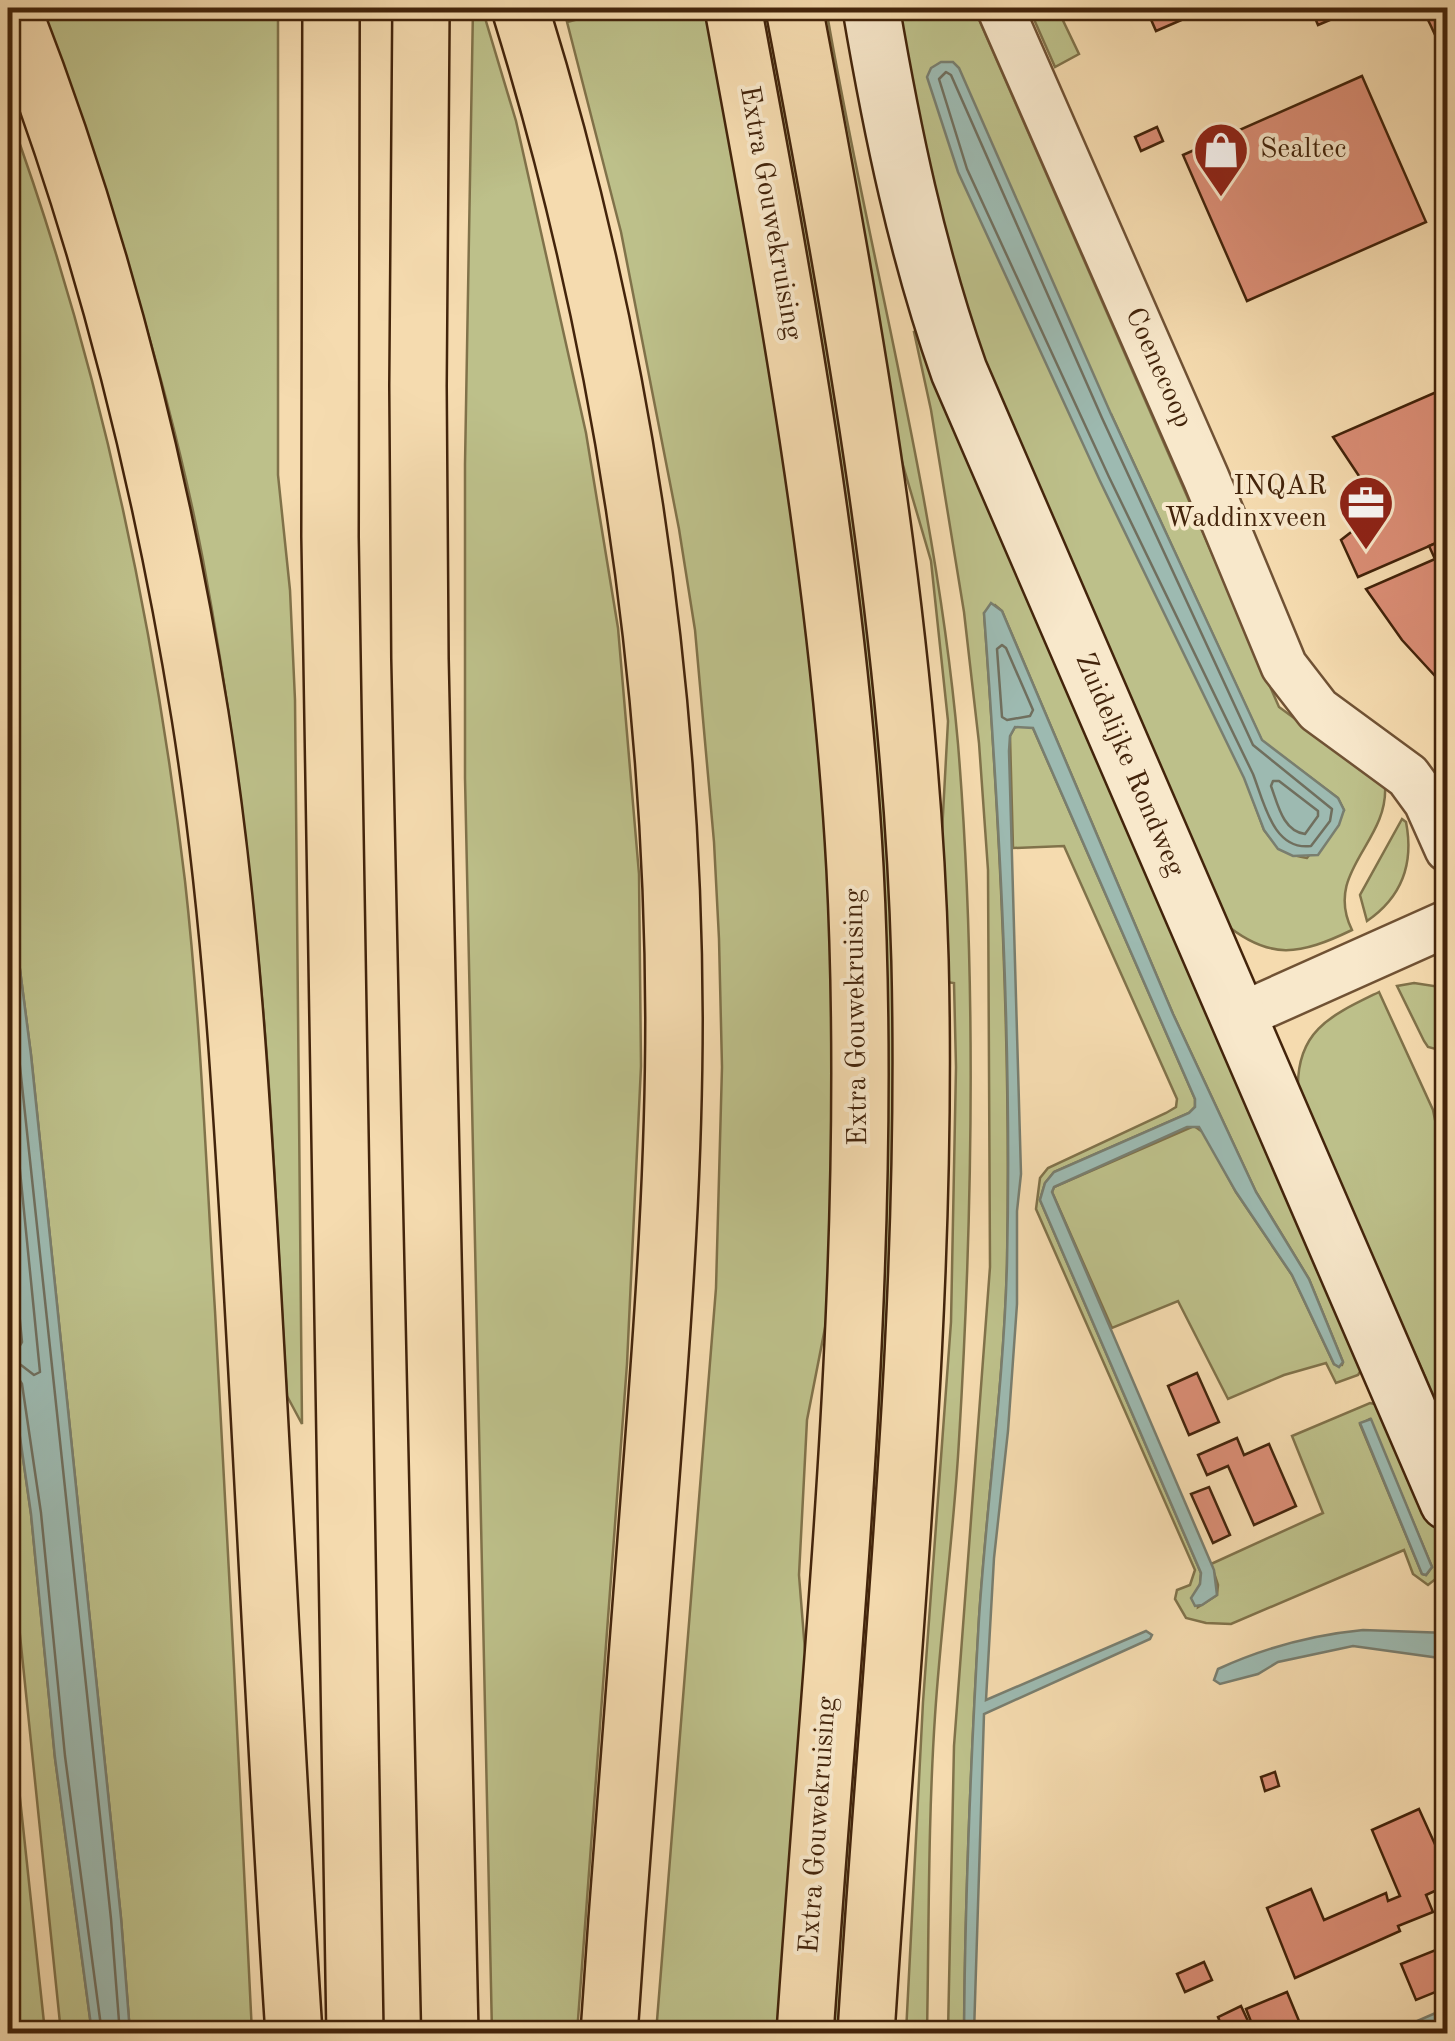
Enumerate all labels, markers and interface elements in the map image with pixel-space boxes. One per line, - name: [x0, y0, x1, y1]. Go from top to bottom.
- street label: Extra Gouwekruising: [734, 84, 806, 342]
- shop icon: Sealtec: [1191, 120, 1251, 199]
- place label: Sealtec: [1260, 136, 1347, 164]
- street label: Coenecoop: [1119, 304, 1197, 432]
- place label: INQAR Waddinxveen: [1165, 473, 1327, 533]
- office icon: INQAR Waddinxveen: [1336, 473, 1396, 552]
- street label: Zuidelijke Rondweg: [1069, 649, 1189, 881]
- street label: Extra Gouwekruising: [841, 888, 873, 1146]
- street label: Extra Gouwekruising: [796, 1696, 842, 1954]

